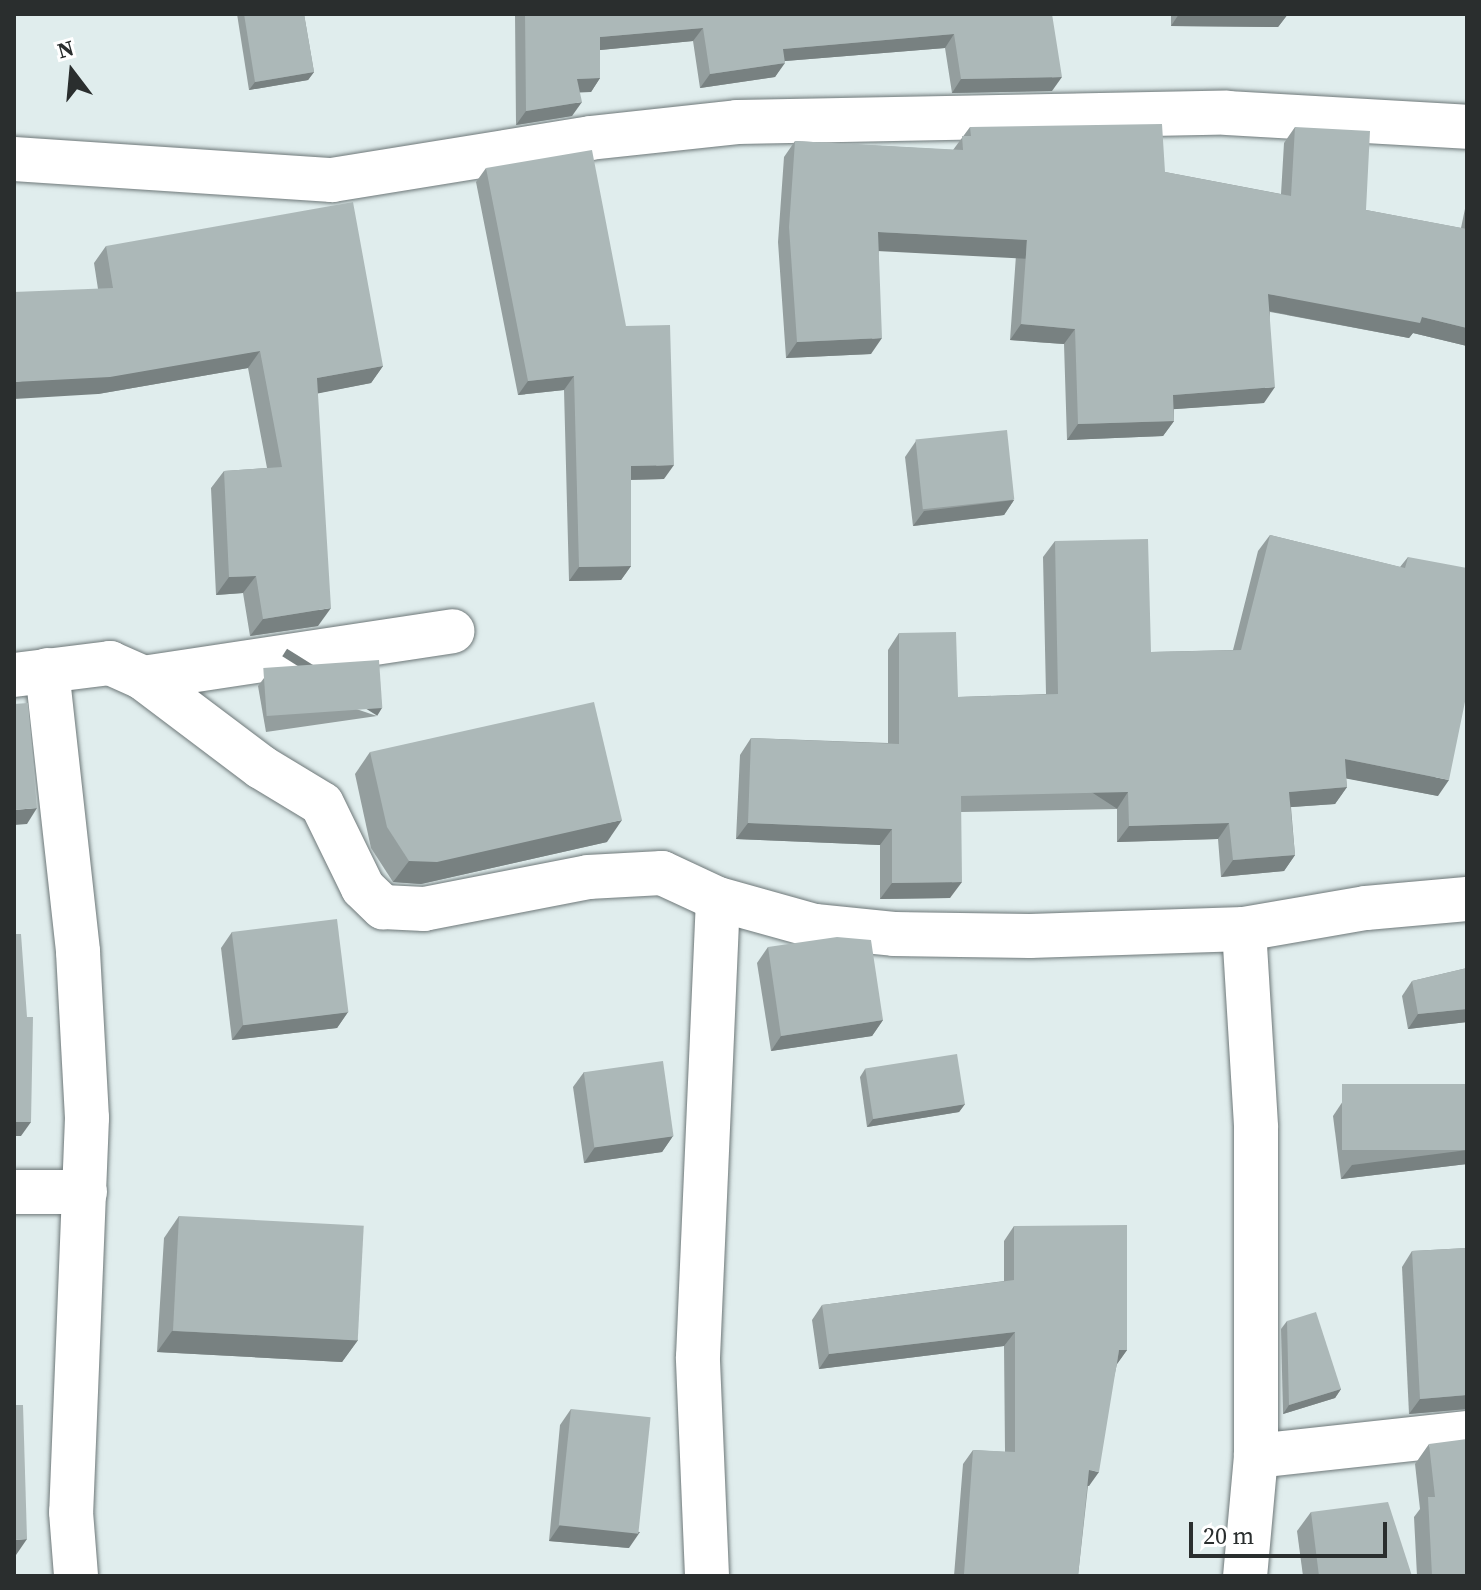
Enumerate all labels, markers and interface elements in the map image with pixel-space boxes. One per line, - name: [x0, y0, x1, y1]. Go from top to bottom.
- north arrow: [32, 32, 112, 112]
- text: N: [54, 32, 77, 66]
- scale bar: [1193, 1506, 1391, 1556]
- text: 20 m: [1203, 1519, 1254, 1552]

